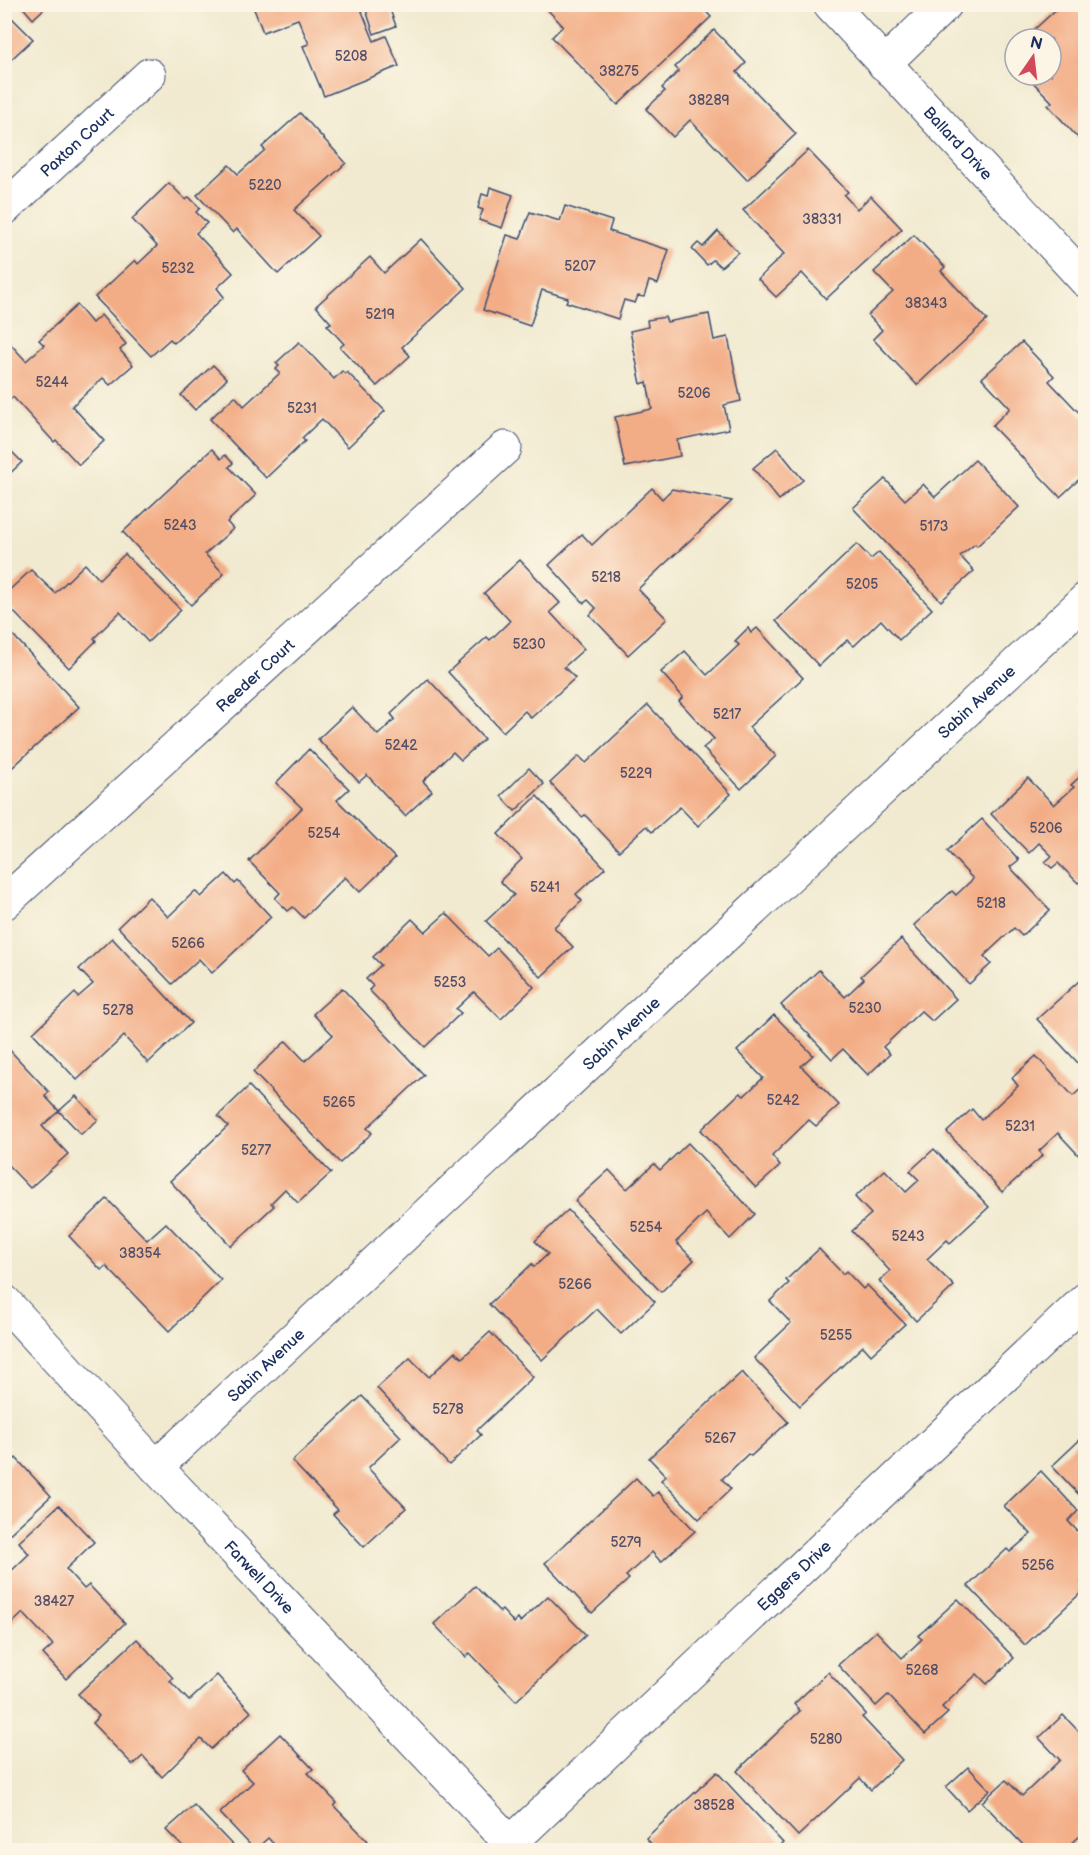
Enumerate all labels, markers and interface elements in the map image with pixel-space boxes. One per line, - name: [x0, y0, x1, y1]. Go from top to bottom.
- north arrow: [1003, 27, 1063, 87]
- text: N: [1028, 33, 1044, 55]
- house number: 5208: [335, 48, 367, 65]
- house number: 38275: [599, 63, 639, 80]
- house number: 38289: [688, 92, 730, 109]
- street label: Ballard Drive: [919, 103, 996, 185]
- street label: Paxton Court: [37, 104, 118, 181]
- house number: 5220: [249, 177, 281, 194]
- house number: 38331: [802, 211, 842, 228]
- house number: 5207: [564, 258, 596, 275]
- house number: 5232: [162, 260, 195, 277]
- house number: 38343: [905, 295, 947, 312]
- house number: 5219: [365, 306, 395, 323]
- house number: 5244: [35, 374, 69, 391]
- house number: 5206: [677, 385, 711, 402]
- house number: 5231: [287, 400, 317, 417]
- house number: 5243: [163, 517, 197, 534]
- house number: 5173: [920, 518, 948, 535]
- house number: 5218: [591, 569, 621, 586]
- house number: 5205: [846, 576, 878, 593]
- street label: Reeder Court: [213, 636, 299, 717]
- house number: 5230: [513, 636, 545, 653]
- street label: Sabin Avenue: [935, 662, 1020, 743]
- house number: 5217: [713, 706, 741, 723]
- house number: 5242: [385, 737, 418, 754]
- house number: 5229: [620, 765, 652, 782]
- house number: 5206: [1029, 820, 1063, 837]
- house number: 5254: [308, 825, 341, 842]
- house number: 5241: [530, 879, 560, 896]
- house number: 5218: [976, 895, 1006, 912]
- house number: 5266: [171, 935, 205, 952]
- house number: 5253: [434, 974, 466, 991]
- street label: Sabin Avenue: [579, 993, 665, 1075]
- house number: 5230: [849, 1000, 881, 1017]
- house number: 5278: [102, 1002, 134, 1019]
- house number: 5242: [767, 1092, 800, 1109]
- house number: 5265: [323, 1094, 355, 1111]
- house number: 5231: [1005, 1118, 1035, 1135]
- house number: 5277: [241, 1142, 271, 1159]
- house number: 5254: [630, 1219, 663, 1236]
- house number: 5243: [891, 1228, 925, 1245]
- house number: 38354: [119, 1245, 161, 1262]
- house number: 5266: [558, 1276, 592, 1293]
- street label: Sabin Avenue: [224, 1325, 310, 1406]
- house number: 5255: [820, 1327, 852, 1344]
- house number: 5278: [432, 1401, 464, 1418]
- house number: 5267: [704, 1430, 736, 1447]
- house number: 5279: [610, 1534, 642, 1551]
- street label: Farwell Drive: [220, 1537, 298, 1619]
- street label: Eggers Drive: [754, 1537, 836, 1616]
- house number: 5256: [1022, 1557, 1055, 1574]
- house number: 38427: [34, 1593, 74, 1610]
- house number: 5268: [906, 1662, 939, 1679]
- house number: 5280: [810, 1731, 842, 1748]
- house number: 38528: [693, 1797, 735, 1814]

